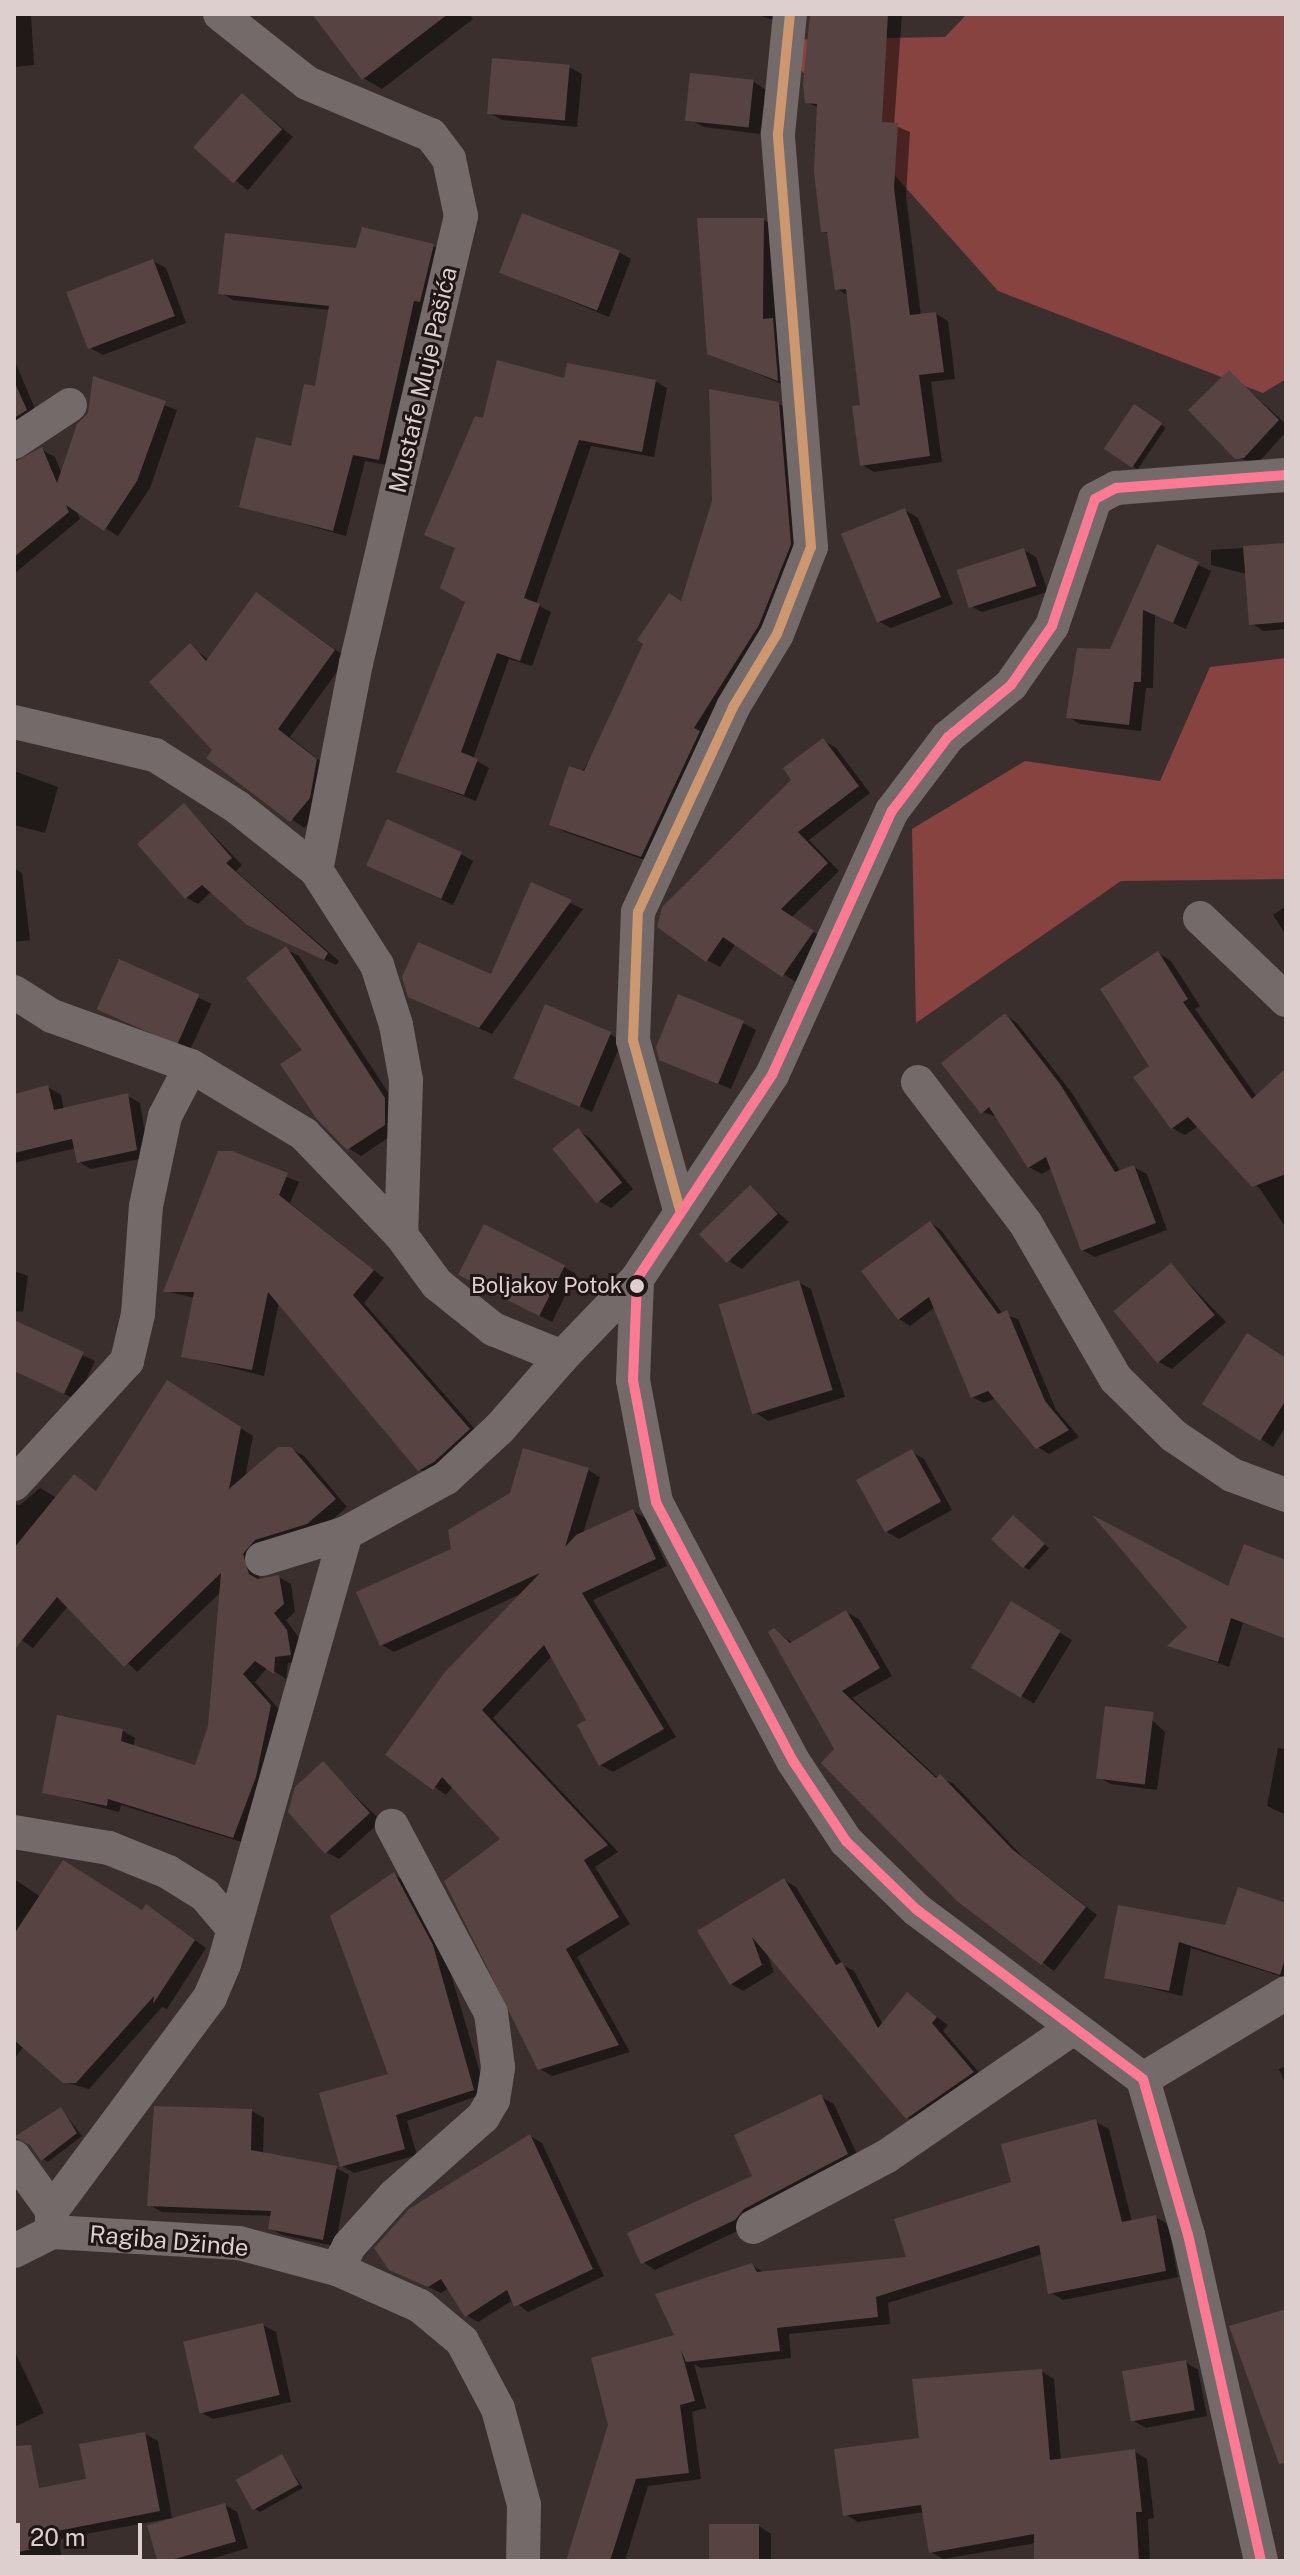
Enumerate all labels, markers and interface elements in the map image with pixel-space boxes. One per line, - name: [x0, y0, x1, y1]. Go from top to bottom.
- street label: Mustafe Muje Pašića: [383, 264, 463, 496]
- place label: Boljakov Potok: [471, 1273, 622, 1299]
- marker: Boljakov Potok: [629, 1278, 645, 1294]
- street label: Ragiba Džinde: [88, 2220, 250, 2262]
- scale bar: [20, 2507, 146, 2557]
- text: 20 m: [30, 2523, 86, 2551]

